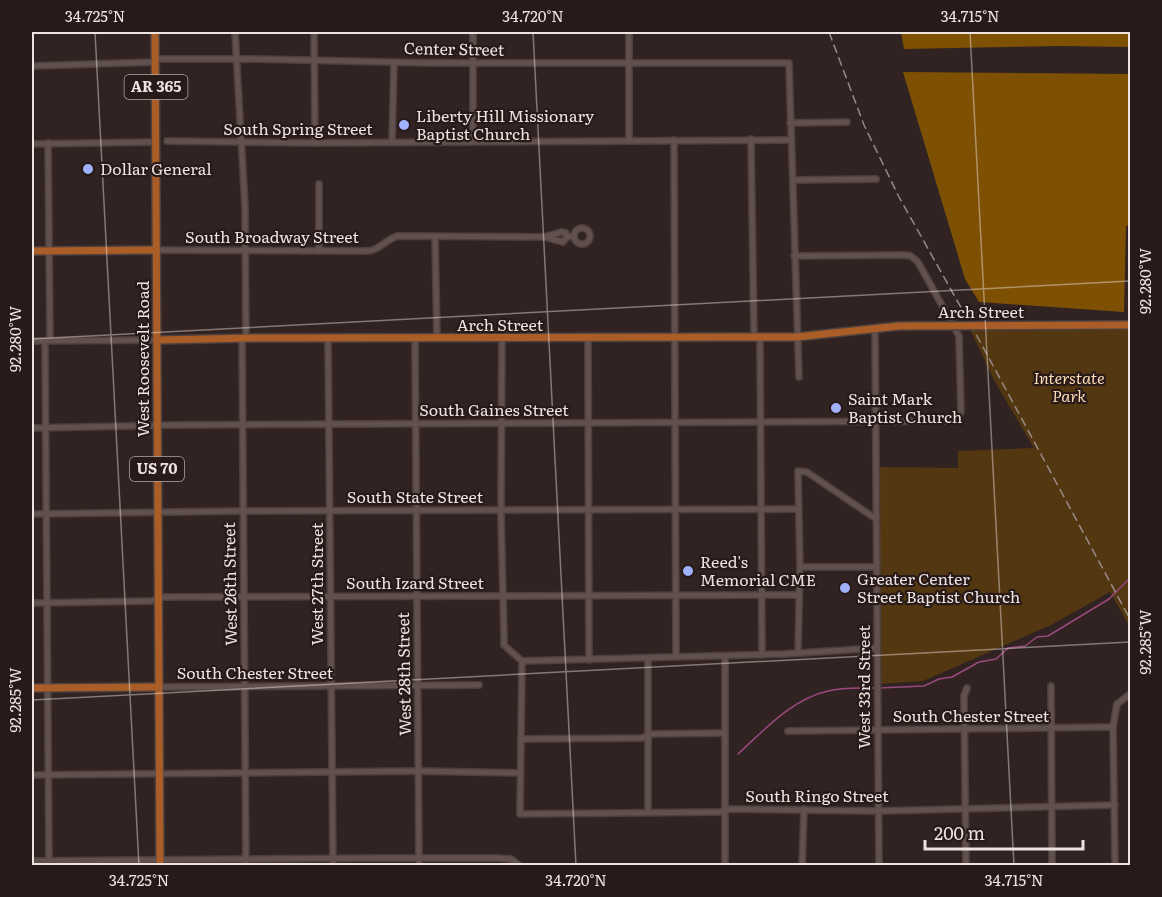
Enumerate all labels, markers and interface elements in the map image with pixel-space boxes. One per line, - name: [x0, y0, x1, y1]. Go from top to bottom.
- text: 34.725°N: [65, 4, 125, 27]
- text: 34.720°N: [502, 4, 564, 27]
- text: 34.715°N: [940, 4, 1000, 27]
- street label: Center Street: [404, 35, 505, 61]
- road number: AR 365: [124, 75, 188, 99]
- place label: Liberty Hill Missionary Baptist Church: [416, 103, 595, 145]
- street label: South Spring Street: [223, 116, 373, 140]
- marker: Liberty Hill Missionary Baptist Church: [397, 118, 411, 132]
- place label: Dollar General: [100, 156, 212, 180]
- marker: Dollar General: [81, 162, 95, 176]
- street label: South Broadway Street: [185, 224, 359, 248]
- text: 92.280°W: [1133, 247, 1156, 314]
- street label: West Roosevelt Road: [130, 281, 154, 437]
- street label: Arch Street: [938, 299, 1025, 323]
- text: 92.280°W: [3, 305, 26, 372]
- street label: Arch Street: [457, 312, 544, 336]
- park label: Interstate Park: [1033, 365, 1105, 407]
- place label: Saint Mark Baptist Church: [848, 386, 963, 428]
- street label: South Gaines Street: [419, 397, 569, 421]
- marker: Saint Mark Baptist Church: [829, 401, 843, 415]
- road number: US 70: [130, 457, 184, 481]
- street label: South State Street: [347, 484, 484, 508]
- street label: West 26th Street: [216, 522, 242, 646]
- street label: West 27th Street: [304, 522, 328, 645]
- place label: Reed's Memorial CME: [700, 549, 816, 591]
- marker: Reed's Memorial CME: [681, 564, 695, 578]
- place label: Greater Center Street Baptist Church: [857, 566, 1021, 608]
- street label: South Izard Street: [346, 570, 484, 594]
- marker: Greater Center Street Baptist Church: [838, 581, 852, 595]
- text: 92.285°W: [1133, 609, 1156, 675]
- street label: West 28th Street: [390, 611, 416, 736]
- street label: West 33rd Street: [851, 625, 875, 749]
- street label: South Chester Street: [177, 660, 334, 684]
- text: 92.285°W: [3, 667, 26, 733]
- street label: South Chester Street: [893, 703, 1050, 727]
- street label: South Ringo Street: [745, 783, 889, 807]
- scale bar: [925, 813, 1082, 851]
- text: 200 m: [934, 819, 985, 846]
- text: 34.725°N: [109, 868, 169, 891]
- text: 34.720°N: [545, 868, 607, 891]
- text: 34.715°N: [984, 868, 1044, 891]

